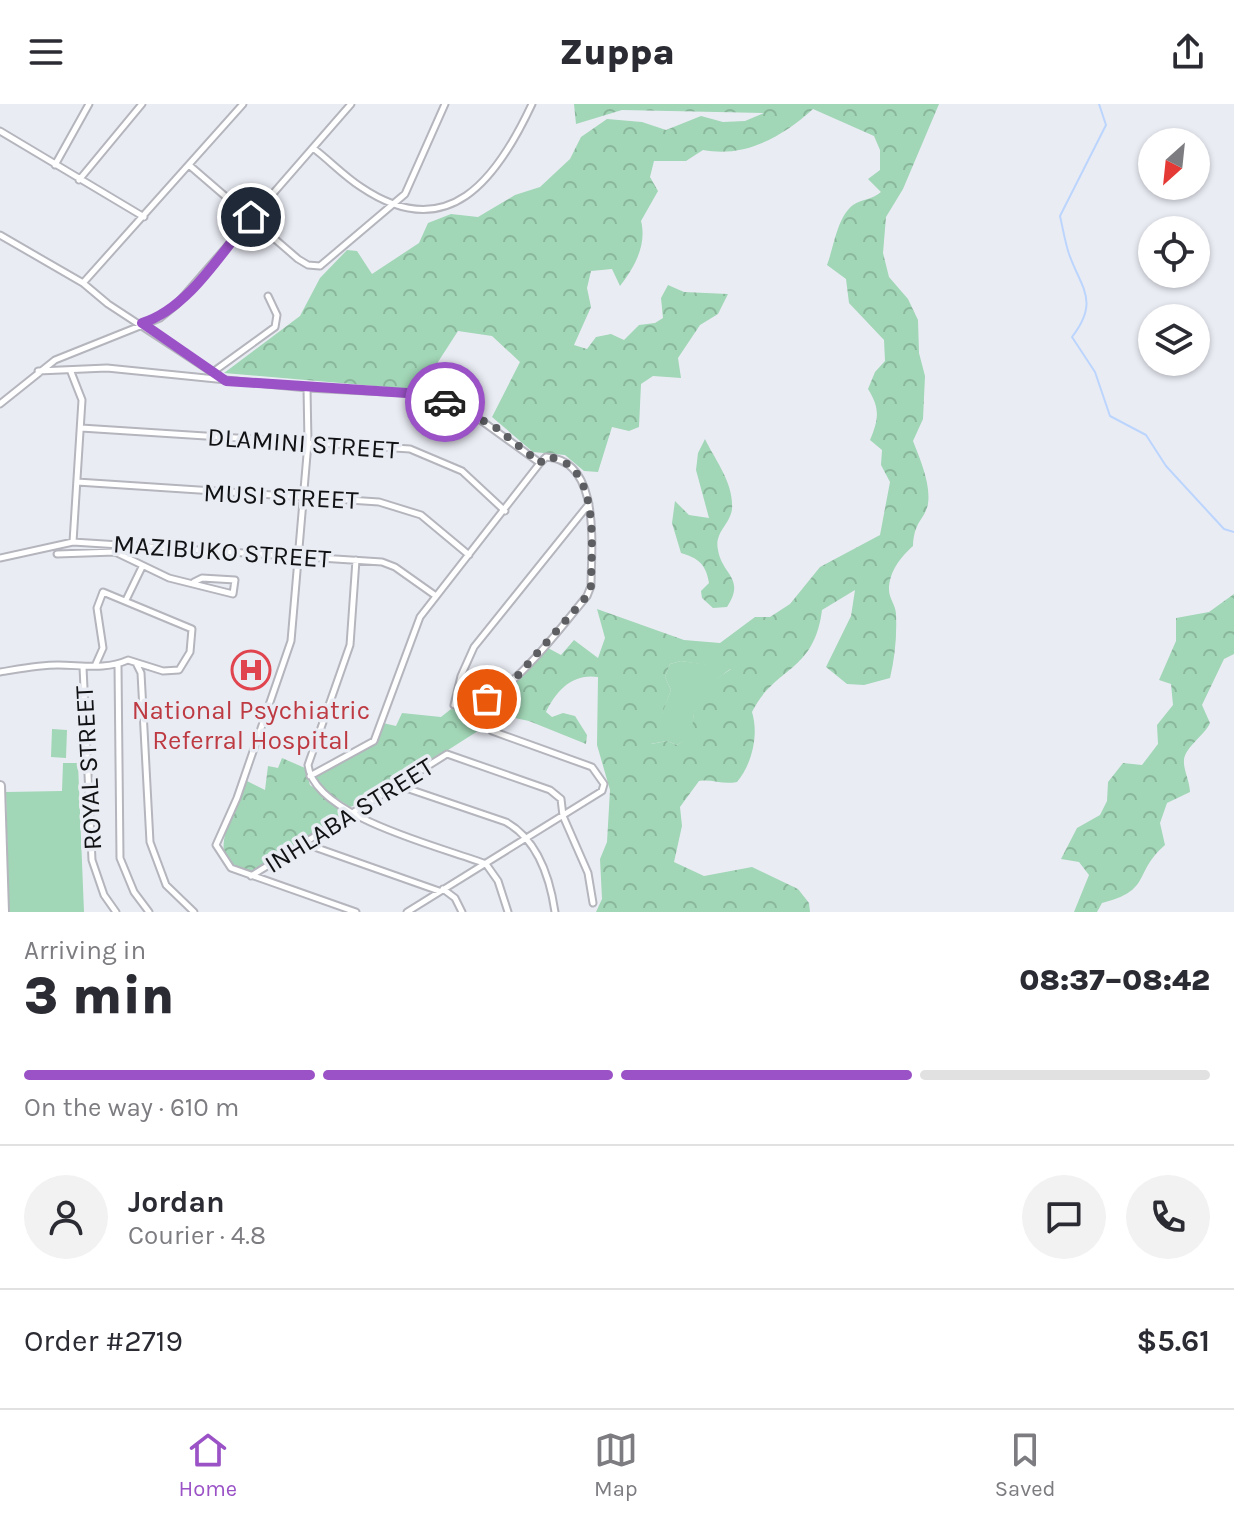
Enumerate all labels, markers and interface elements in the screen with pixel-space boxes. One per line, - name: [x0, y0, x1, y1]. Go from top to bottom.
- icon: menu: [24, 30, 68, 74]
- icon: share: [1166, 30, 1210, 74]
- text: Zuppa: [559, 31, 675, 73]
- north arrow: [1138, 128, 1210, 200]
- map controls: [1138, 128, 1210, 376]
- pin: [217, 183, 285, 251]
- icon: home: [229, 195, 273, 239]
- button: locate: [1138, 216, 1210, 288]
- button: layers: [1138, 304, 1210, 376]
- courier: [405, 362, 485, 442]
- icon: car: [423, 380, 467, 424]
- street label: DLAMINI STREET: [206, 421, 400, 466]
- street label: MUSI STREET: [203, 477, 359, 516]
- street label: MAZIBUKO STREET: [112, 528, 332, 575]
- hospital icon: National Psychiatric Referral Hospital: [230, 649, 272, 691]
- pin: [453, 665, 521, 733]
- icon: bag: [465, 677, 509, 721]
- street label: ROYAL STREET: [69, 685, 108, 851]
- place label: National Psychiatric Referral Hospital: [132, 695, 370, 756]
- street label: INHLABA STREET: [259, 751, 440, 880]
- text: Arriving in: [24, 935, 146, 966]
- text: 08:37–08:42: [1019, 962, 1210, 998]
- text: 3 min: [24, 965, 174, 1026]
- text: On the way · 610 m: [24, 1092, 239, 1123]
- button: person: [24, 1175, 108, 1259]
- button: chat: [1022, 1175, 1106, 1259]
- button: phone: [1126, 1175, 1210, 1259]
- text: Jordan: [128, 1184, 225, 1220]
- text: Courier · 4.8: [128, 1220, 266, 1251]
- text: Order #2719: [24, 1323, 183, 1359]
- text: $5.61: [1137, 1323, 1210, 1359]
- tab: Home: [178, 1428, 237, 1502]
- tab: Map: [594, 1428, 638, 1502]
- tab: Saved: [995, 1428, 1056, 1502]

